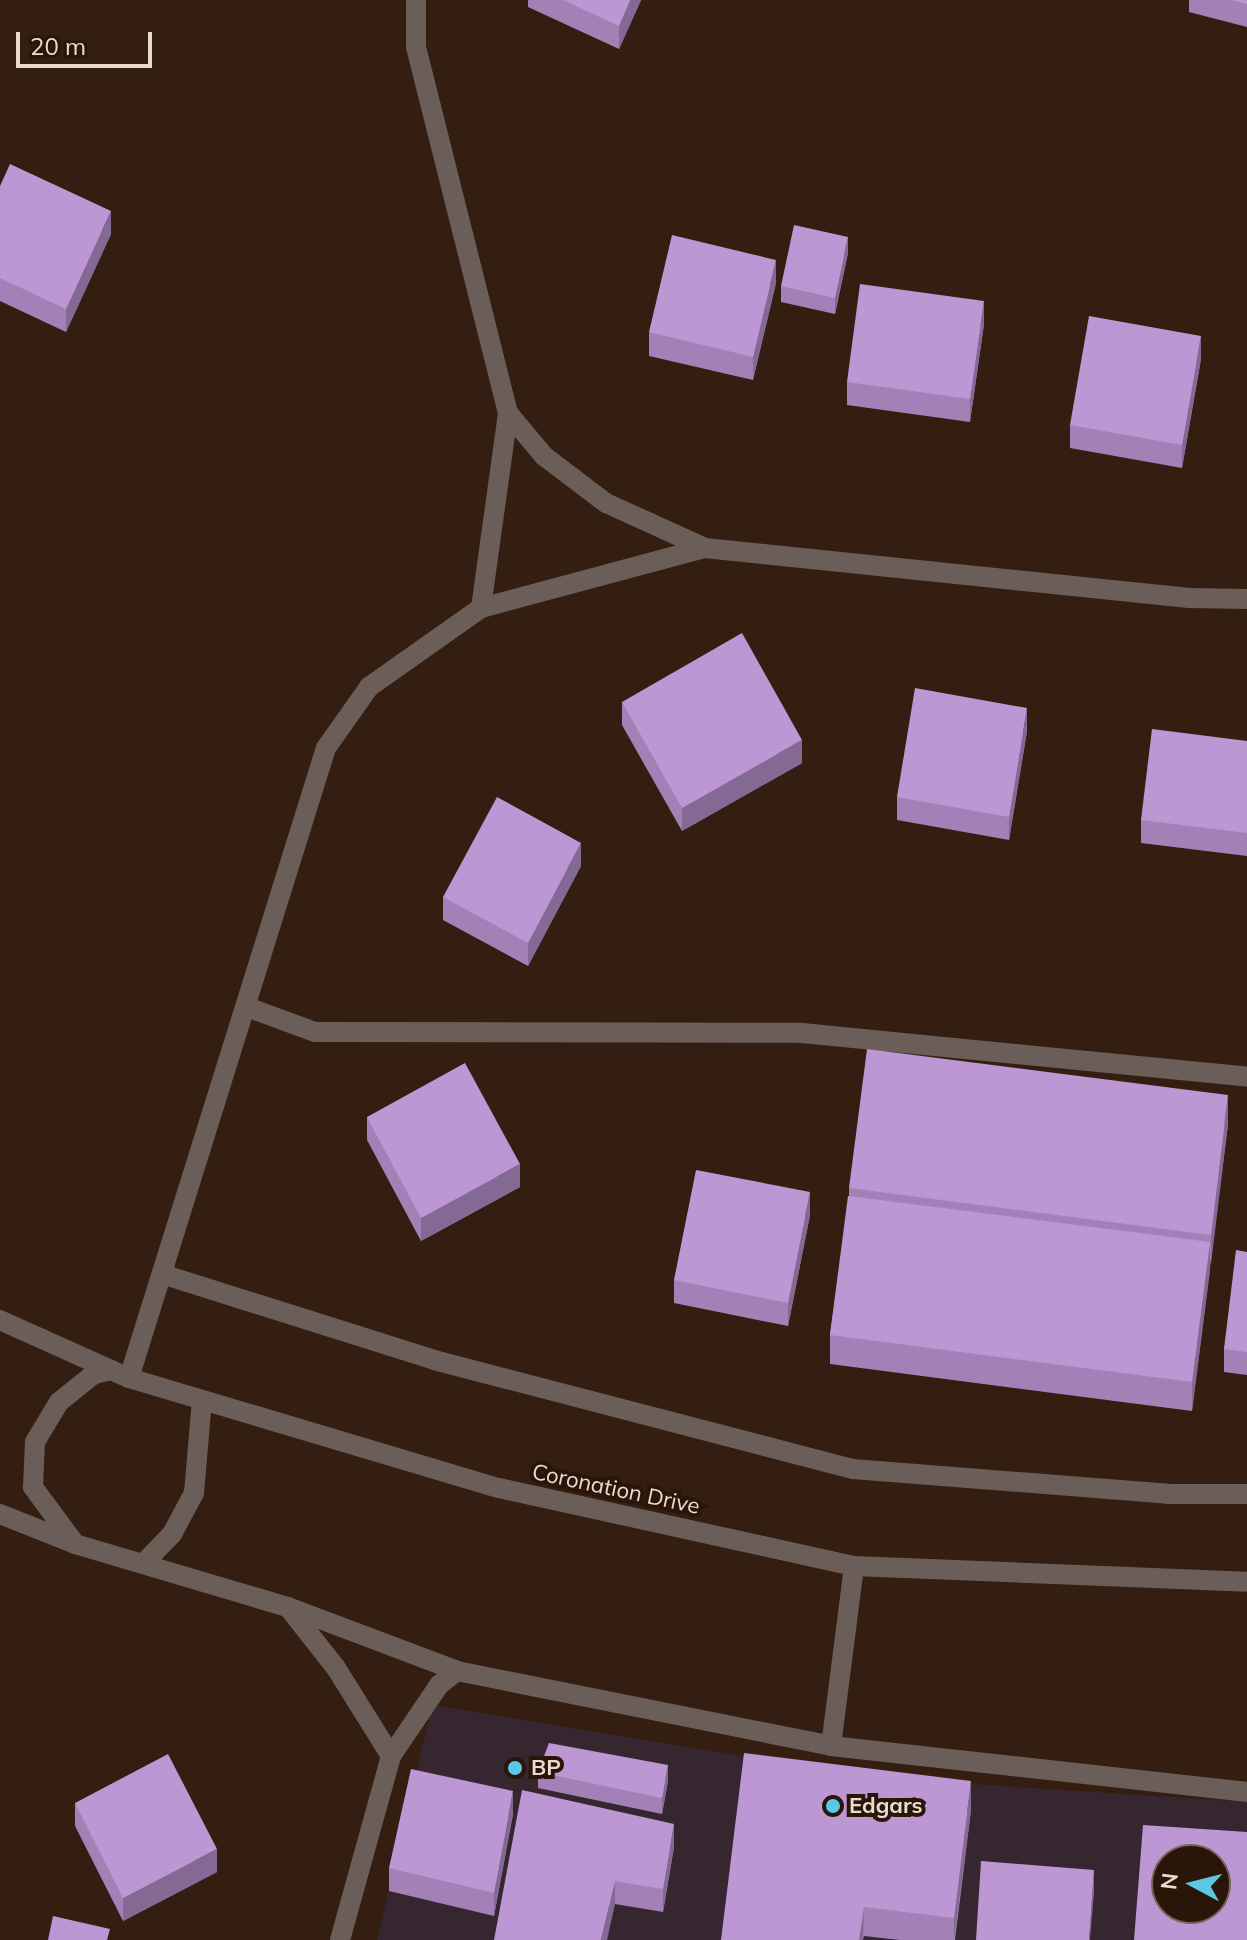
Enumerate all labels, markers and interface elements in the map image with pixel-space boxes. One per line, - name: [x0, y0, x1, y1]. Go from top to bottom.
- scale bar: [20, 16, 156, 66]
- text: 20 m: [30, 31, 86, 61]
- street label: Coronation Drive: [530, 1458, 702, 1520]
- place label: BP: [531, 1755, 561, 1781]
- marker: BP: [506, 1759, 524, 1777]
- place label: Edgars: [849, 1793, 923, 1819]
- marker: Edgars: [824, 1797, 842, 1815]
- north arrow: [1151, 1844, 1231, 1924]
- text: N: [1154, 1871, 1184, 1891]

